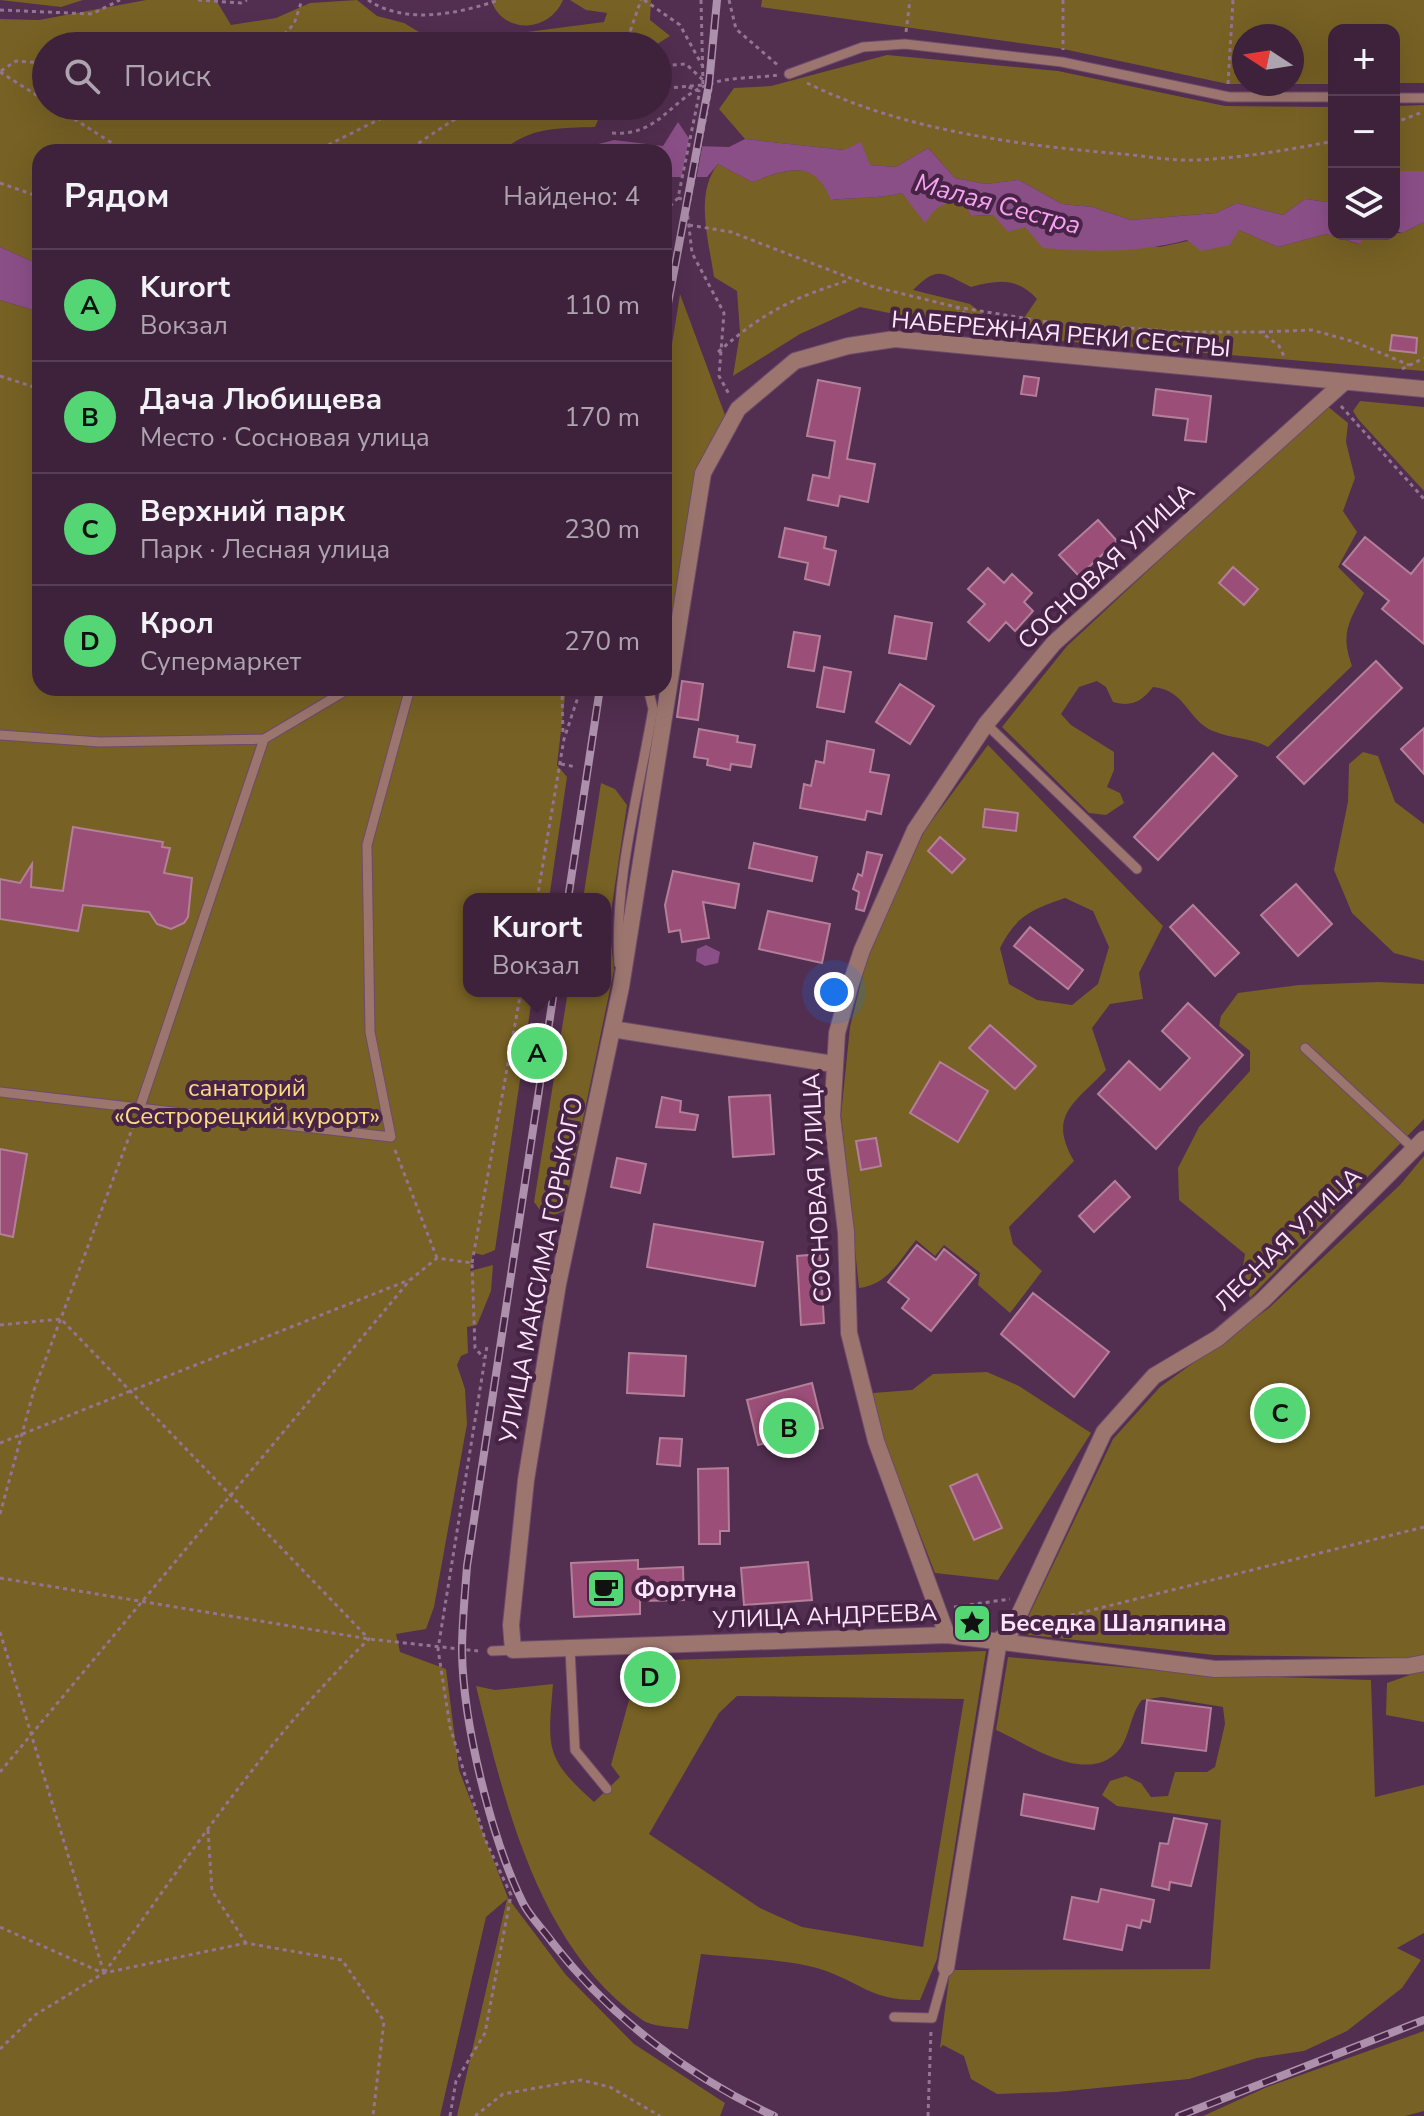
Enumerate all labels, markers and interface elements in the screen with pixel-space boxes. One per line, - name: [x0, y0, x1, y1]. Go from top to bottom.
- north arrow: [1232, 24, 1304, 96]
- map controls: [1328, 24, 1400, 240]
- button: +: [1328, 24, 1400, 96]
- search box: [32, 32, 672, 120]
- icon: search: [60, 54, 104, 98]
- text: Поиск: [124, 56, 211, 97]
- button: −: [1328, 96, 1400, 168]
- water label: Малая Сестра: [911, 165, 1085, 243]
- button: layers: [1328, 168, 1400, 240]
- text: Рядом: [64, 173, 170, 219]
- text: Найдено: 4: [503, 179, 640, 214]
- text: Kurort: [140, 267, 230, 308]
- text: A: [80, 288, 100, 323]
- text: 110 m: [564, 288, 640, 323]
- street label: НАБЕРЕЖНАЯ РЕКИ СЕСТРЫ: [890, 303, 1232, 365]
- text: Вокзал: [140, 308, 228, 343]
- text: Дача Любищева: [140, 379, 382, 420]
- text: B: [81, 400, 99, 435]
- text: 170 m: [564, 400, 640, 435]
- text: Место · Сосновая улица: [140, 420, 430, 455]
- street label: СОСНОВАЯ УЛИЦА: [1011, 475, 1201, 656]
- text: Верхний парк: [140, 491, 345, 532]
- text: C: [81, 512, 99, 547]
- text: 230 m: [564, 512, 640, 547]
- text: Парк · Лесная улица: [140, 532, 390, 567]
- text: Крол: [140, 603, 214, 644]
- text: D: [80, 624, 100, 659]
- text: 270 m: [564, 624, 640, 659]
- text: Супермаркет: [140, 644, 301, 679]
- popup: [463, 893, 611, 997]
- text: Kurort: [492, 907, 582, 948]
- text: Вокзал: [492, 948, 580, 983]
- your location: [814, 972, 854, 1012]
- pin: A: [511, 1023, 563, 1083]
- park label: санаторий «Сестрорецкий курорт»: [114, 1072, 380, 1132]
- street label: СОСНОВАЯ УЛИЦА: [795, 1072, 839, 1304]
- street label: УЛИЦА МАКСИМА ГОРЬКОГО: [492, 1094, 590, 1447]
- street label: ЛЕСНАЯ УЛИЦА: [1207, 1160, 1369, 1318]
- pin: C: [1254, 1383, 1306, 1443]
- pin: B: [763, 1398, 815, 1458]
- cafe icon: Фортуна: [585, 1568, 627, 1610]
- place label: Фортуна: [634, 1573, 737, 1605]
- street label: УЛИЦА АНДРЕЕВА: [711, 1596, 938, 1636]
- place icon: Беседка Шаляпина: [951, 1602, 993, 1644]
- place label: Беседка Шаляпина: [1000, 1607, 1227, 1639]
- pin: D: [624, 1647, 676, 1707]

